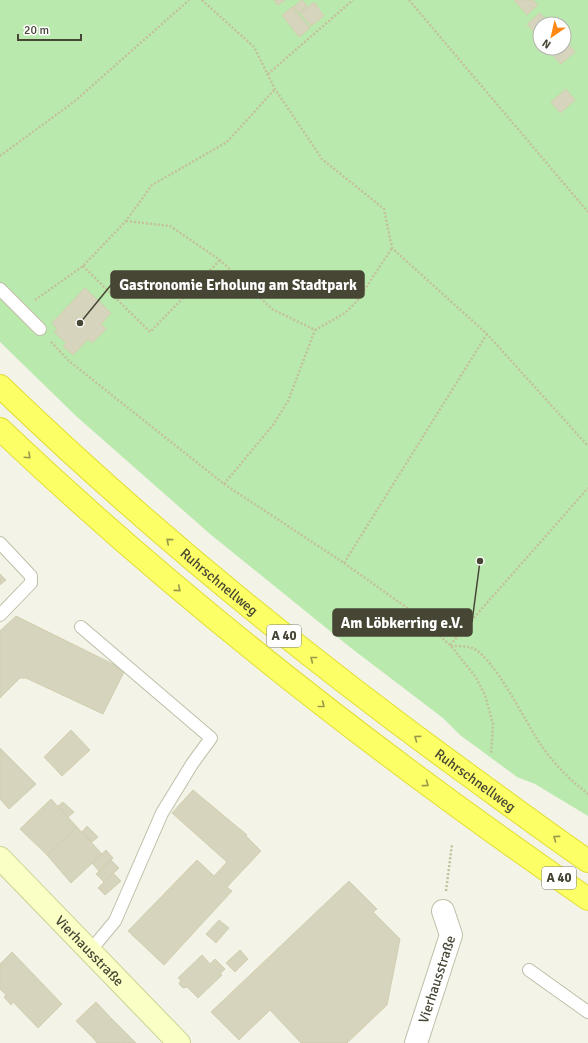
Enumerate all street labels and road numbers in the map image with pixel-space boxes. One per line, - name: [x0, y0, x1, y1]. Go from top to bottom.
- street label: Ruhrschnellweg: [177, 545, 262, 619]
- road number: A 40: [267, 625, 301, 647]
- street label: Ruhrschnellweg: [432, 745, 519, 815]
- road number: A 40: [542, 867, 576, 889]
- street label: Vierhausstraße: [52, 912, 128, 990]
- street label: Vierhausstraße: [414, 933, 459, 1025]

